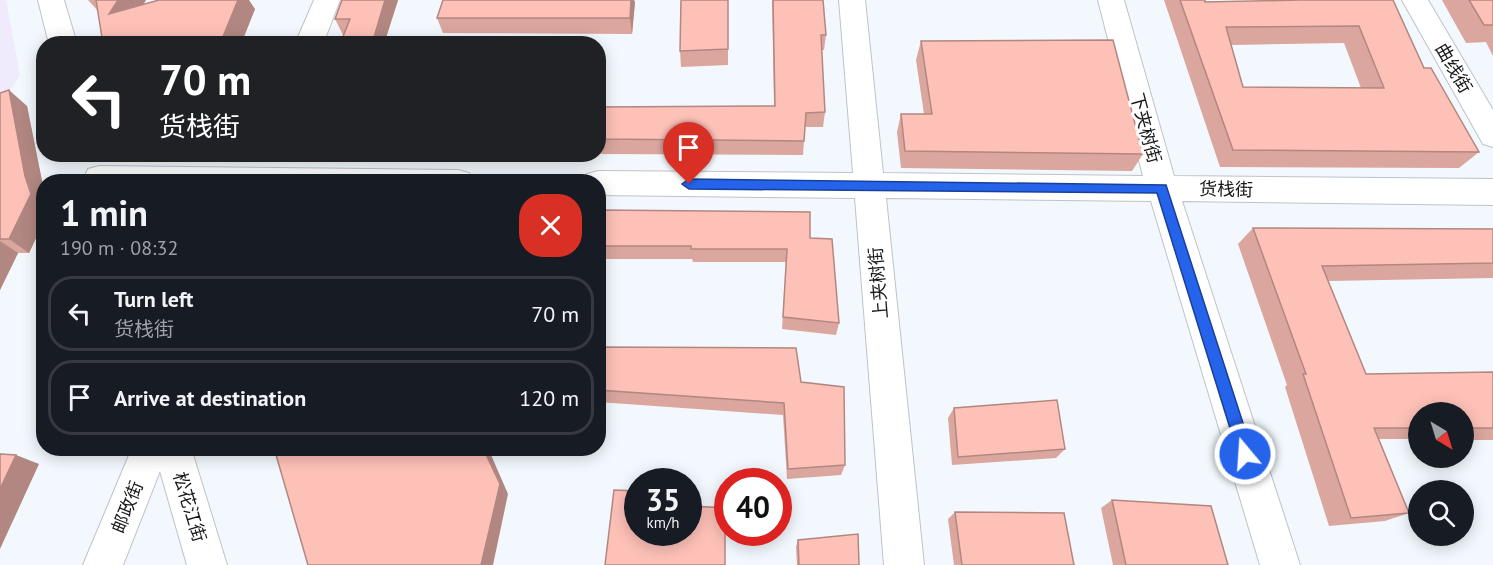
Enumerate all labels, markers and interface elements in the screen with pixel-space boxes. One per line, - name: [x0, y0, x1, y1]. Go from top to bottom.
- street label: 曲线街: [1431, 39, 1477, 97]
- text: 70 m: [159, 52, 251, 107]
- icon: left: [60, 60, 138, 138]
- street label: 下夹树街: [1126, 90, 1166, 166]
- text: 货栈街: [159, 109, 240, 143]
- pin: [663, 122, 714, 184]
- icon: arrive: [672, 131, 705, 164]
- street label: 货栈街: [1199, 177, 1253, 201]
- text: 1 min: [60, 189, 148, 236]
- button: close: [519, 194, 582, 257]
- text: 190 m · 08:32: [60, 235, 178, 261]
- street label: 上夹树街: [863, 246, 893, 320]
- text: Turn left: [114, 285, 194, 313]
- icon: left: [63, 297, 96, 330]
- text: 70 m: [531, 300, 579, 328]
- text: 货栈街: [114, 316, 174, 342]
- icon: arrive: [63, 381, 96, 414]
- text: Arrive at destination: [114, 384, 306, 412]
- text: 120 m: [519, 384, 579, 412]
- north arrow: [1408, 402, 1474, 468]
- map controls: [1408, 402, 1474, 546]
- position arrow: [1213, 422, 1277, 486]
- speed limit sign: 40: [714, 468, 792, 546]
- street label: 松花江街: [168, 469, 212, 545]
- street label: 邮政街: [106, 478, 148, 536]
- text: 35: [646, 480, 680, 519]
- button: search: [1408, 480, 1474, 546]
- text: km/h: [647, 513, 679, 532]

